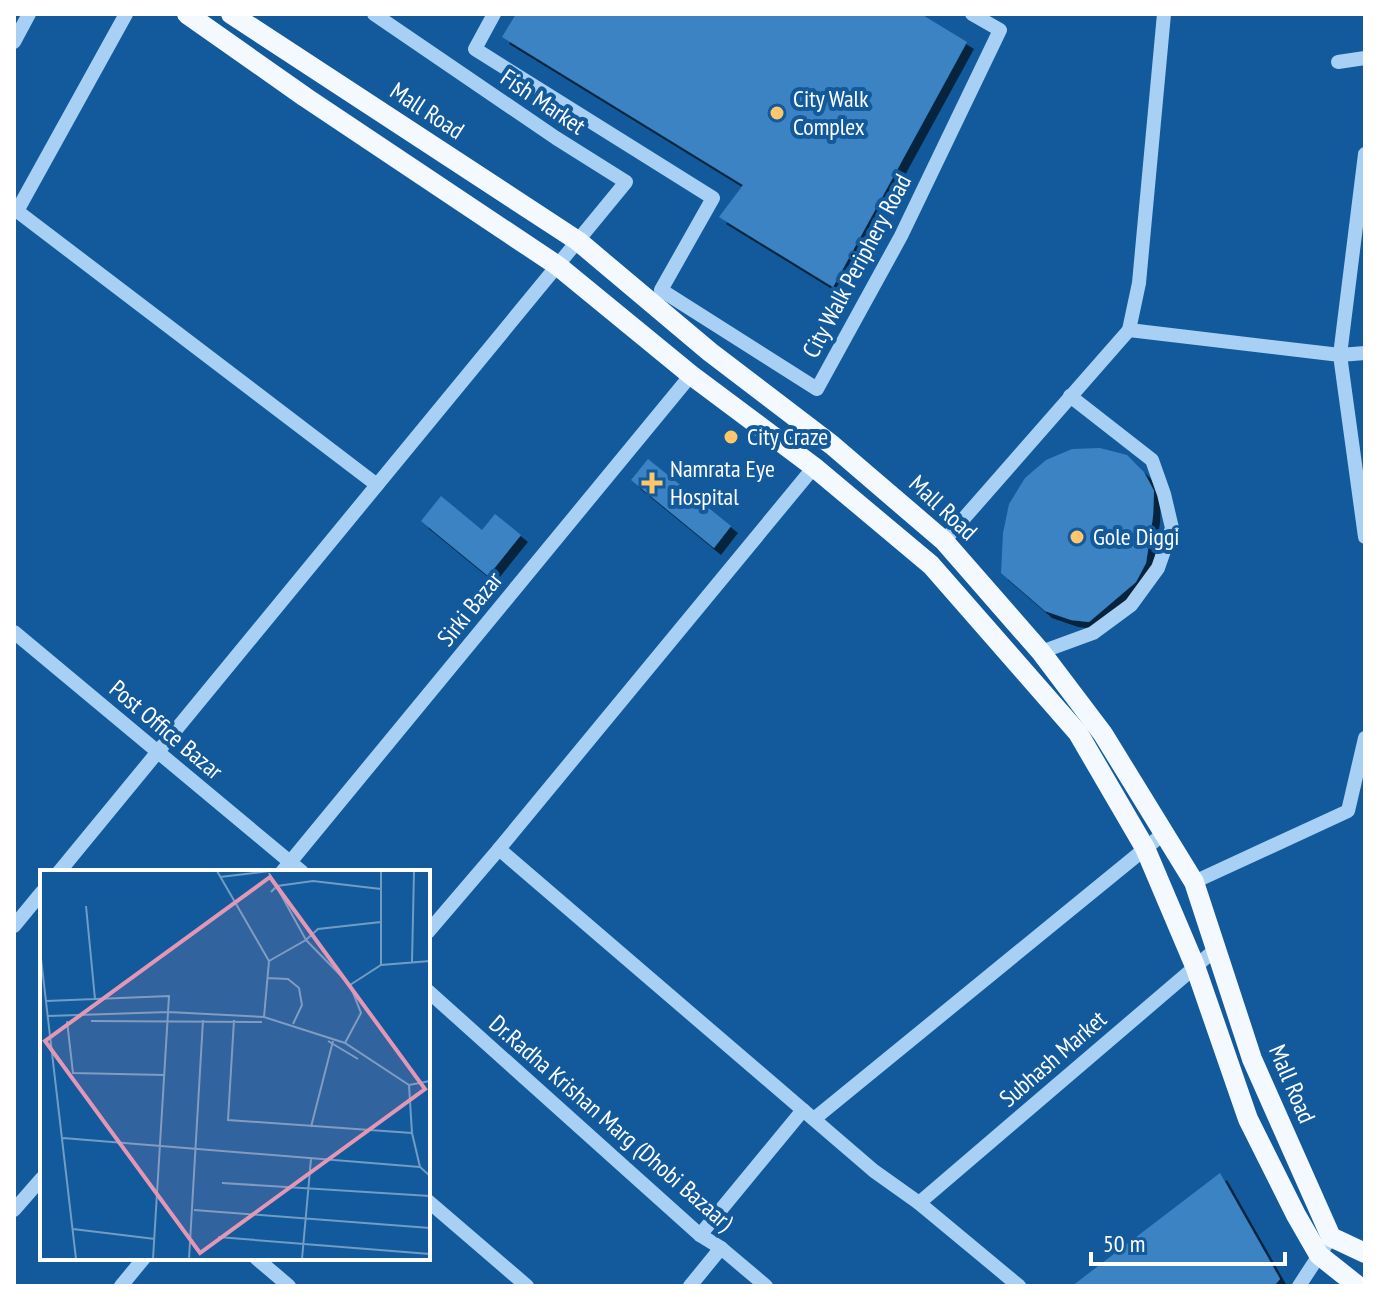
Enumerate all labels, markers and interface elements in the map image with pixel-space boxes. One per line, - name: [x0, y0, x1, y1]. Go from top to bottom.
- street label: Fish Market: [495, 62, 592, 141]
- street label: Mall Road: [384, 75, 470, 146]
- place label: City Walk Complex: [793, 83, 869, 142]
- marker: City Walk Complex: [768, 104, 786, 122]
- street label: City Walk Periphery Road: [795, 169, 918, 363]
- place label: City Craze: [747, 421, 828, 452]
- marker: City Craze: [722, 428, 740, 446]
- place label: Namrata Eye Hospital: [670, 453, 775, 512]
- street label: Mall Road: [903, 468, 984, 547]
- marker: Namrata Eye Hospital: [641, 472, 663, 494]
- place label: Gole Diggi: [1093, 521, 1180, 552]
- marker: Gole Diggi: [1068, 528, 1086, 546]
- street label: Sirki Bazar: [430, 565, 509, 652]
- street label: Post Office Bazar: [103, 673, 230, 786]
- inset map: [40, 870, 430, 1260]
- street label: Subhash Market: [993, 1003, 1113, 1114]
- street label: Dr.Radha Krishan Marg (Dhobi Bazaar): [483, 1008, 740, 1237]
- street label: Mall Road: [1262, 1040, 1323, 1128]
- scale bar: [1091, 1216, 1285, 1266]
- text: 50 m: [1103, 1228, 1145, 1259]

